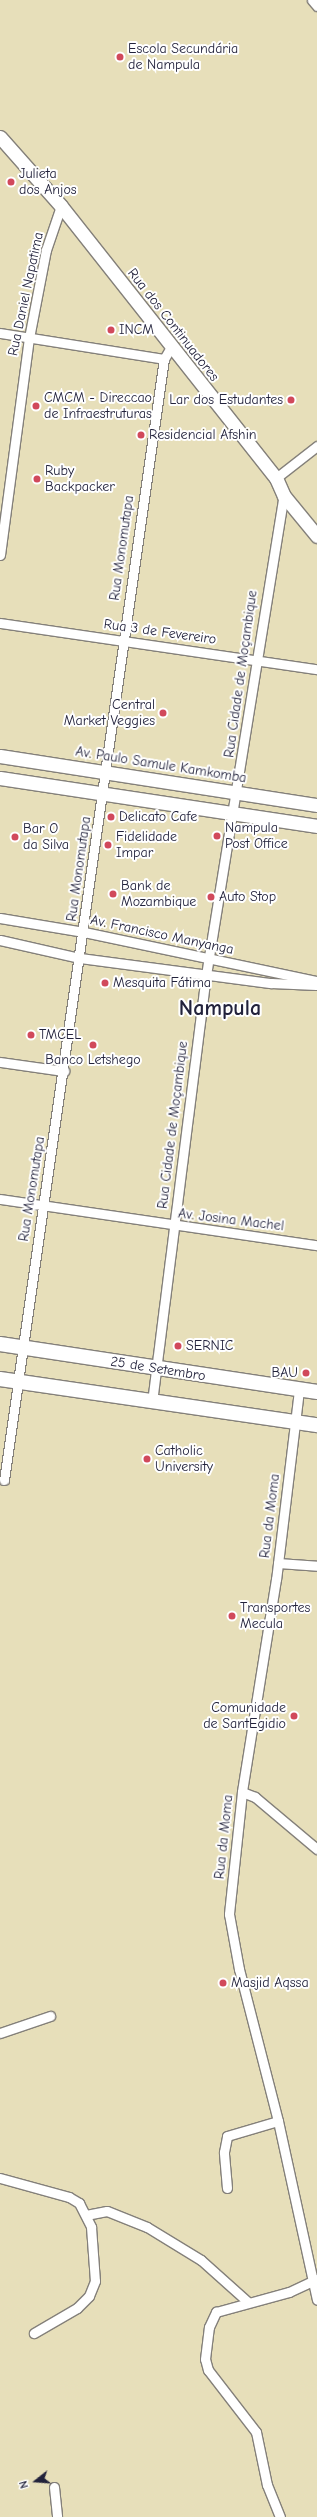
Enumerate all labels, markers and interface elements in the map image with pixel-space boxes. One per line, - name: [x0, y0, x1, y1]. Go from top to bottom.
- place label: Escola Secundária de Nampula: [128, 41, 238, 74]
- marker: Escola Secundária de Nampula: [115, 52, 125, 62]
- place label: Julieta dos Anjos: [19, 166, 77, 198]
- marker: Julieta dos Anjos: [6, 177, 16, 187]
- street label: Rua Daniel Napatima: [5, 231, 47, 357]
- street label: Rua dos Continuadores: [124, 265, 222, 385]
- place label: INCM: [119, 322, 154, 338]
- marker: INCM: [106, 325, 116, 335]
- place label: CMCM - Direccao de Infraestruturas: [44, 390, 152, 422]
- place label: Lar dos Estudantes: [169, 392, 283, 408]
- marker: Lar dos Estudantes: [286, 395, 296, 405]
- marker: CMCM - Direccao de Infraestruturas: [31, 401, 41, 411]
- place label: Residencial Afshin: [149, 427, 257, 443]
- marker: Residencial Afshin: [136, 430, 146, 440]
- place label: Ruby Backpacker: [45, 463, 115, 496]
- marker: Ruby Backpacker: [32, 474, 42, 484]
- street label: Rua Monomutapa: [106, 494, 138, 602]
- street label: Rua Cidade de Moçambique: [221, 589, 261, 759]
- street label: Rua 3 de Fevereiro: [103, 616, 217, 648]
- place label: Central Market Veggies: [64, 697, 155, 730]
- marker: Central Market Veggies: [158, 708, 168, 718]
- street label: Av. Paulo Samule Kamkomba: [74, 743, 248, 787]
- place label: Delicato Cafe: [119, 809, 197, 825]
- marker: Delicato Cafe: [106, 812, 116, 822]
- street label: Rua Monomutapa: [63, 815, 95, 923]
- place label: Nampula Post Office: [225, 820, 288, 852]
- place label: Bar O da Silva: [23, 821, 69, 854]
- place label: Fidelidade Impar: [116, 829, 177, 862]
- marker: Nampula Post Office: [212, 831, 222, 841]
- marker: Bar O da Silva: [10, 832, 20, 842]
- marker: Fidelidade Impar: [103, 840, 113, 850]
- place label: Bank de Mozambique: [121, 878, 196, 910]
- marker: Bank de Mozambique: [108, 889, 118, 899]
- place label: Auto Stop: [219, 889, 276, 905]
- marker: Auto Stop: [206, 892, 216, 902]
- street label: Av. Francisco Manyanga: [89, 912, 235, 958]
- place label: Mesquita Fátima: [113, 975, 211, 991]
- marker: Mesquita Fátima: [100, 978, 110, 988]
- district label: Nampula: [179, 996, 261, 1022]
- place label: TMCEL: [39, 1027, 81, 1043]
- marker: TMCEL: [26, 1030, 36, 1040]
- marker: Banco Letshego: [88, 1040, 98, 1050]
- street label: Rua Cidade de Moçambique: [154, 1040, 192, 1210]
- place label: Banco Letshego: [45, 1052, 141, 1068]
- street label: Rua Monomutapa: [15, 1135, 49, 1243]
- street label: Av. Josina Machel: [177, 1205, 285, 1235]
- place label: SERNIC: [186, 1338, 233, 1354]
- marker: SERNIC: [173, 1341, 183, 1351]
- street label: 25 de Setembro: [109, 1353, 207, 1385]
- place label: BAU: [272, 1365, 298, 1381]
- marker: BAU: [301, 1368, 311, 1378]
- place label: Catholic University: [155, 1443, 213, 1476]
- marker: Catholic University: [142, 1454, 152, 1464]
- street label: Rua da Moma: [257, 1473, 283, 1559]
- place label: Transportes Mecula: [240, 1600, 310, 1632]
- marker: Transportes Mecula: [227, 1611, 237, 1621]
- place label: Comunidade de SantEgidio: [203, 1700, 286, 1732]
- marker: Comunidade de SantEgidio: [289, 1711, 299, 1721]
- street label: Rua da Moma: [211, 1794, 237, 1880]
- place label: Masjid Aqssa: [231, 1975, 309, 1991]
- marker: Masjid Aqssa: [218, 1978, 228, 1988]
- north arrow: [16, 2461, 56, 2501]
- text: N: [17, 2479, 31, 2490]

